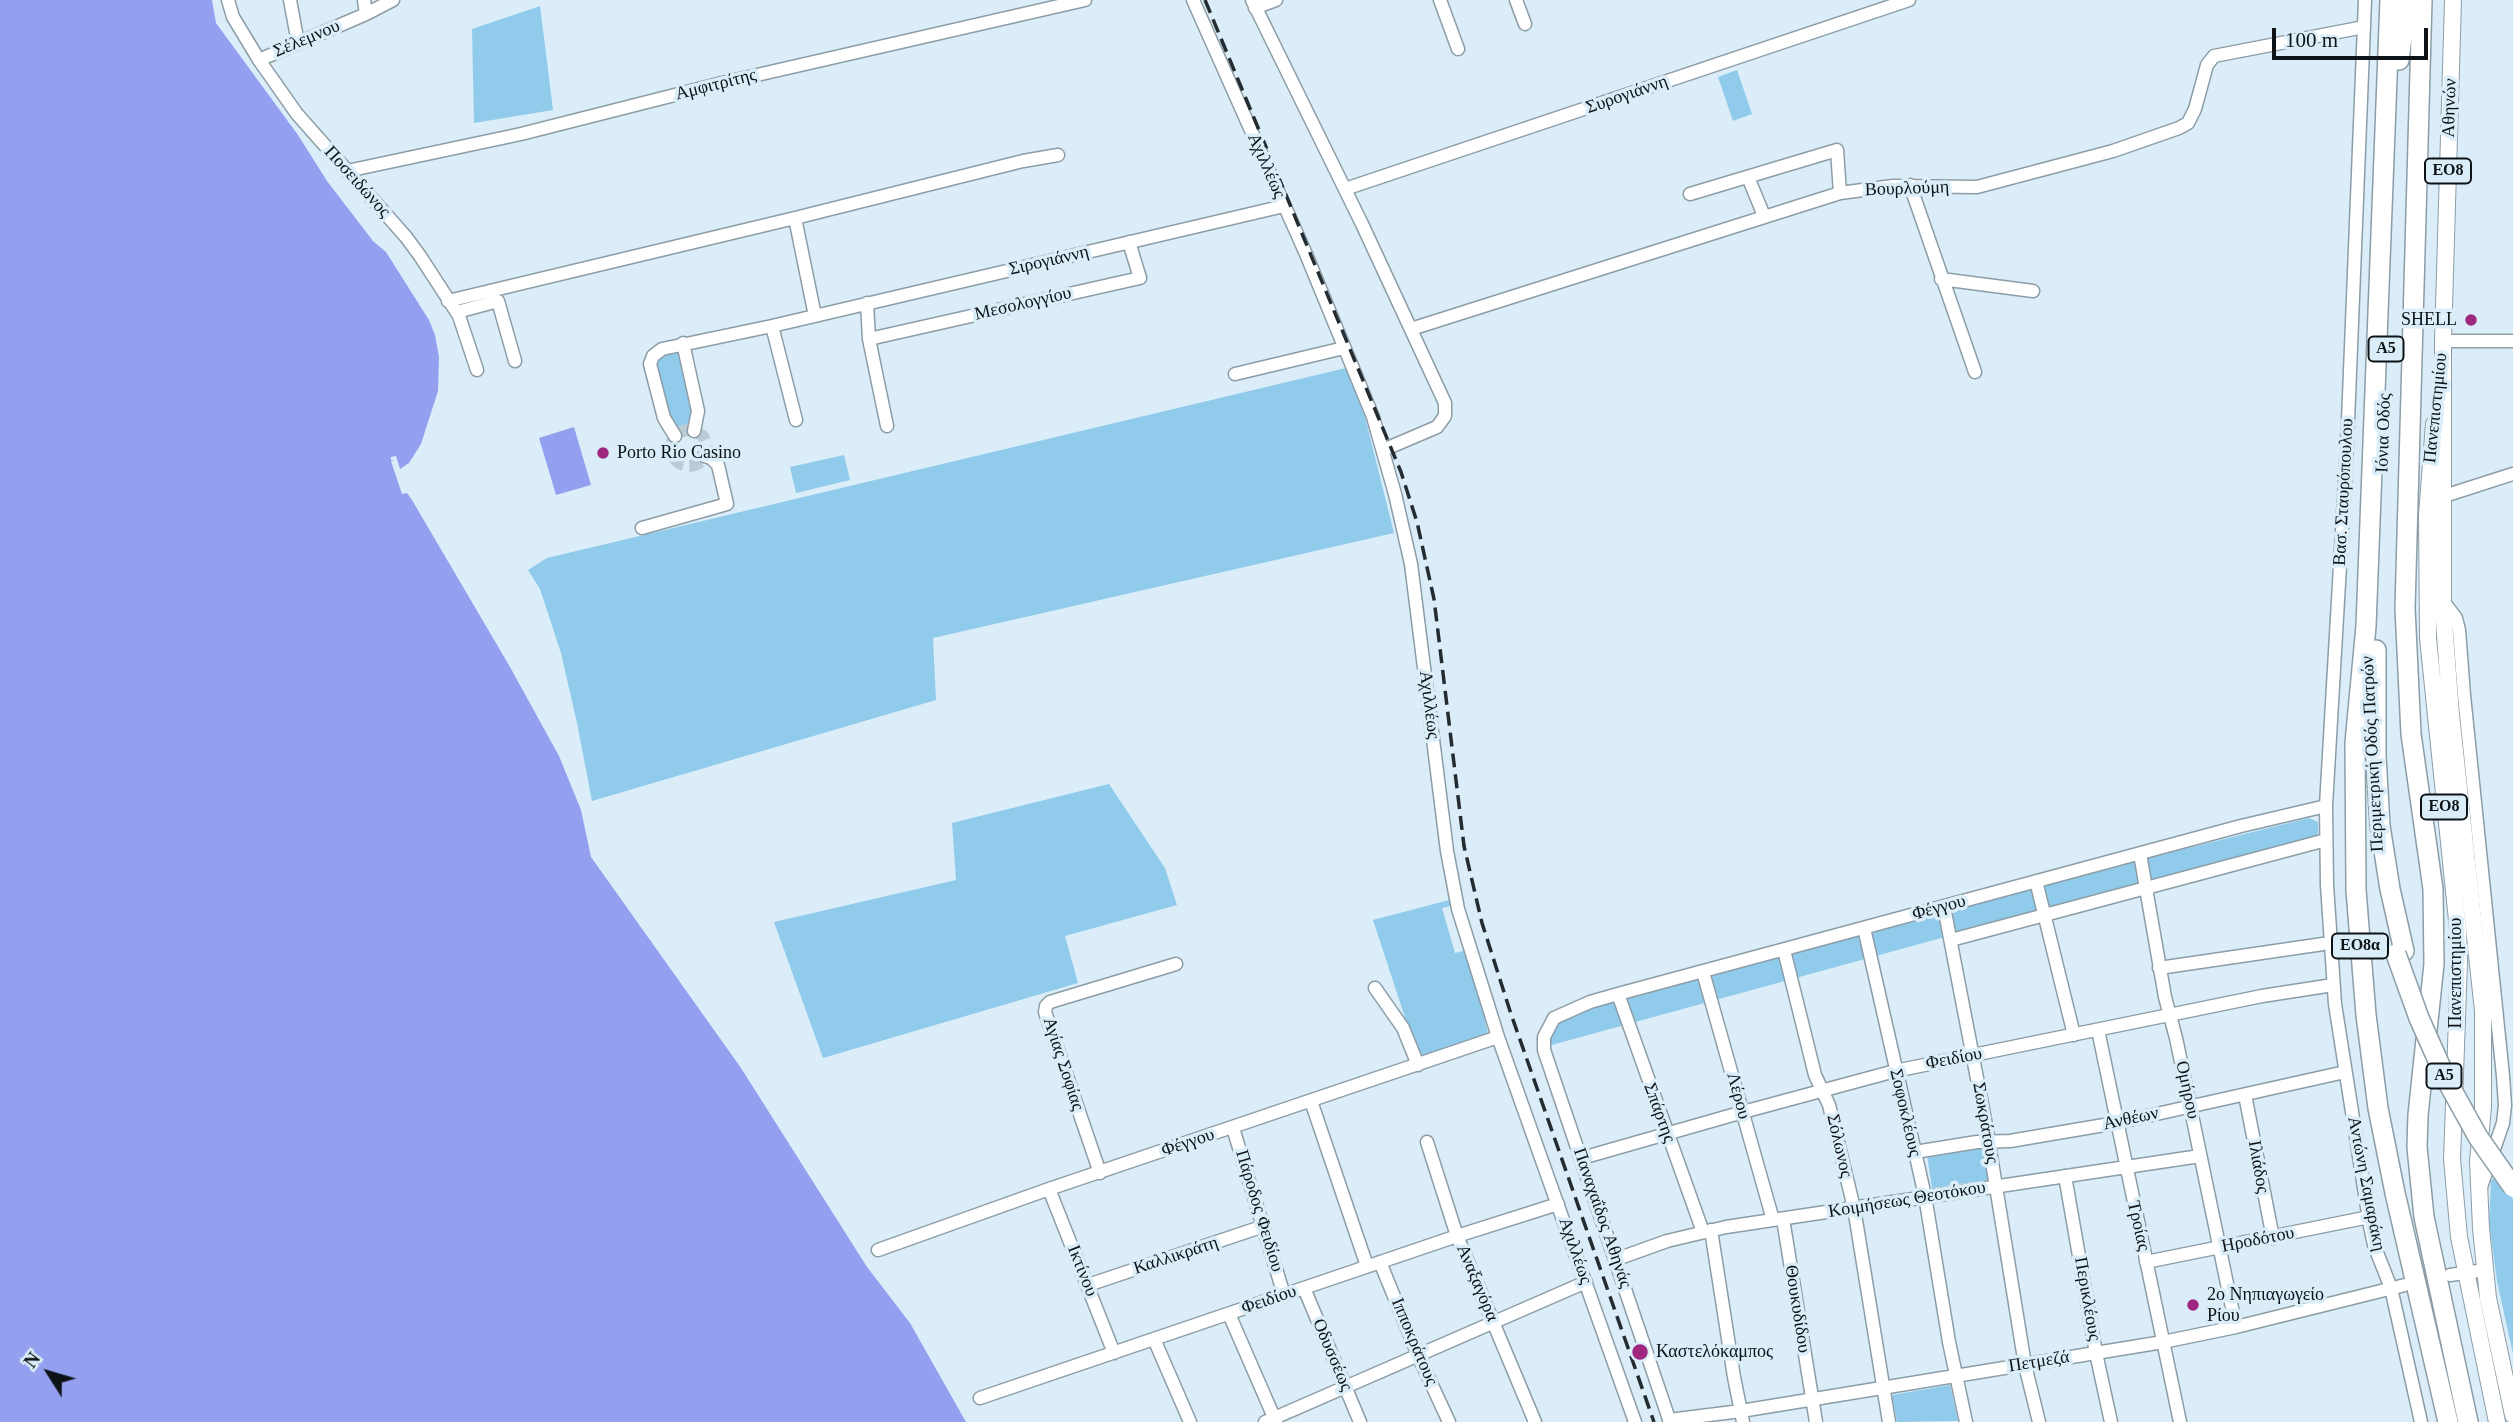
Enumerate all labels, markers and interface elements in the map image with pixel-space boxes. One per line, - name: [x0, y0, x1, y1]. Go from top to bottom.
- scale bar: [2275, 14, 2431, 58]
- street label: Σέλεμνου: [271, 15, 343, 63]
- text: 100 m: [2285, 28, 2338, 52]
- street label: Αμφιτρίτης: [673, 65, 759, 105]
- street label: Συρογιάννη: [1583, 71, 1671, 119]
- street label: Αθηνών: [2438, 78, 2462, 138]
- street label: Αχιλλέως: [1242, 130, 1290, 202]
- street label: Ποσειδώνος: [319, 142, 395, 222]
- road number: ΕΟ8: [2425, 158, 2471, 183]
- street label: Βουρλούμη: [1864, 177, 1950, 201]
- street label: Σιρογιάννη: [1007, 241, 1091, 281]
- street label: Μεσολογγίου: [973, 282, 1073, 326]
- place label: SHELL: [2401, 309, 2457, 331]
- marker: SHELL: [2463, 312, 2479, 328]
- road number: Α5: [2368, 336, 2404, 362]
- street label: Πανεπιστημίου: [2419, 352, 2453, 464]
- street label: Ιόνια Οδός: [2372, 393, 2396, 473]
- street label: Βασ. Σταυρόπουλου: [2329, 418, 2359, 566]
- place label: Porto Rio Casino: [617, 442, 741, 464]
- marker: Porto Rio Casino: [595, 445, 611, 461]
- street label: Περιμετρική Οδός Πατρών: [2357, 655, 2389, 853]
- street label: Αχιλλέως: [1414, 670, 1444, 740]
- road number: ΕΟ8: [2421, 794, 2467, 820]
- street label: Φέγγου: [1910, 891, 1968, 925]
- street label: Πανεπιστημίου: [2445, 918, 2467, 1028]
- road number: ΕΟ8α: [2332, 934, 2388, 958]
- street label: Αγίας Σοφίας: [1038, 1015, 1088, 1113]
- street label: Φειδίου: [1924, 1043, 1984, 1075]
- street label: Ομήρου: [2170, 1059, 2204, 1121]
- road number: Α5: [2426, 1064, 2462, 1088]
- street label: Σοφοκλέους: [1884, 1067, 1926, 1159]
- street label: Λέρου: [1721, 1070, 1755, 1122]
- street label: Σπάρτης: [1638, 1080, 1680, 1146]
- street label: Σωκράτους: [1967, 1081, 2003, 1165]
- street label: Ανθέων: [2101, 1103, 2161, 1135]
- street label: Σόλωνος: [1821, 1112, 1857, 1180]
- street label: Αντώνη Σαμαράκη: [2342, 1115, 2390, 1253]
- street label: Φέγγου: [1159, 1124, 1217, 1162]
- street label: Ιλιάδος: [2243, 1139, 2273, 1195]
- street label: Παναχαΐδος Αθηνάς: [1568, 1145, 1636, 1291]
- street label: Πάροδος Φειδίου: [1230, 1147, 1288, 1275]
- street label: Κοιμήσεως Θεοτόκου: [1827, 1177, 1987, 1223]
- street label: Τροίας: [2122, 1199, 2154, 1253]
- street label: Αχιλλέως: [1554, 1215, 1596, 1287]
- street label: Ηροδότου: [2220, 1222, 2296, 1258]
- street label: Καλλικράτη: [1131, 1232, 1221, 1280]
- street label: Αναξαγόρα: [1451, 1241, 1503, 1325]
- street label: Ικτίνου: [1062, 1242, 1102, 1300]
- street label: Περικλέους: [2069, 1255, 2105, 1343]
- street label: Θουκυδίδου: [1779, 1264, 1815, 1354]
- street label: Φειδίου: [1239, 1281, 1299, 1319]
- place label: 2ο Νηπιαγωγείο Ρίου: [2207, 1284, 2324, 1326]
- street label: Ιπποκράτους: [1386, 1295, 1442, 1389]
- marker: 2ο Νηπιαγωγείο Ρίου: [2185, 1297, 2201, 1313]
- street label: Οδυσσέως: [1307, 1316, 1357, 1394]
- north arrow: [14, 1338, 84, 1408]
- place label: Καστελόκαμπος: [1656, 1341, 1773, 1363]
- marker: Καστελόκαμπος: [1630, 1342, 1650, 1362]
- street label: Πετμεζά: [2007, 1347, 2071, 1377]
- text: N: [19, 1348, 44, 1372]

